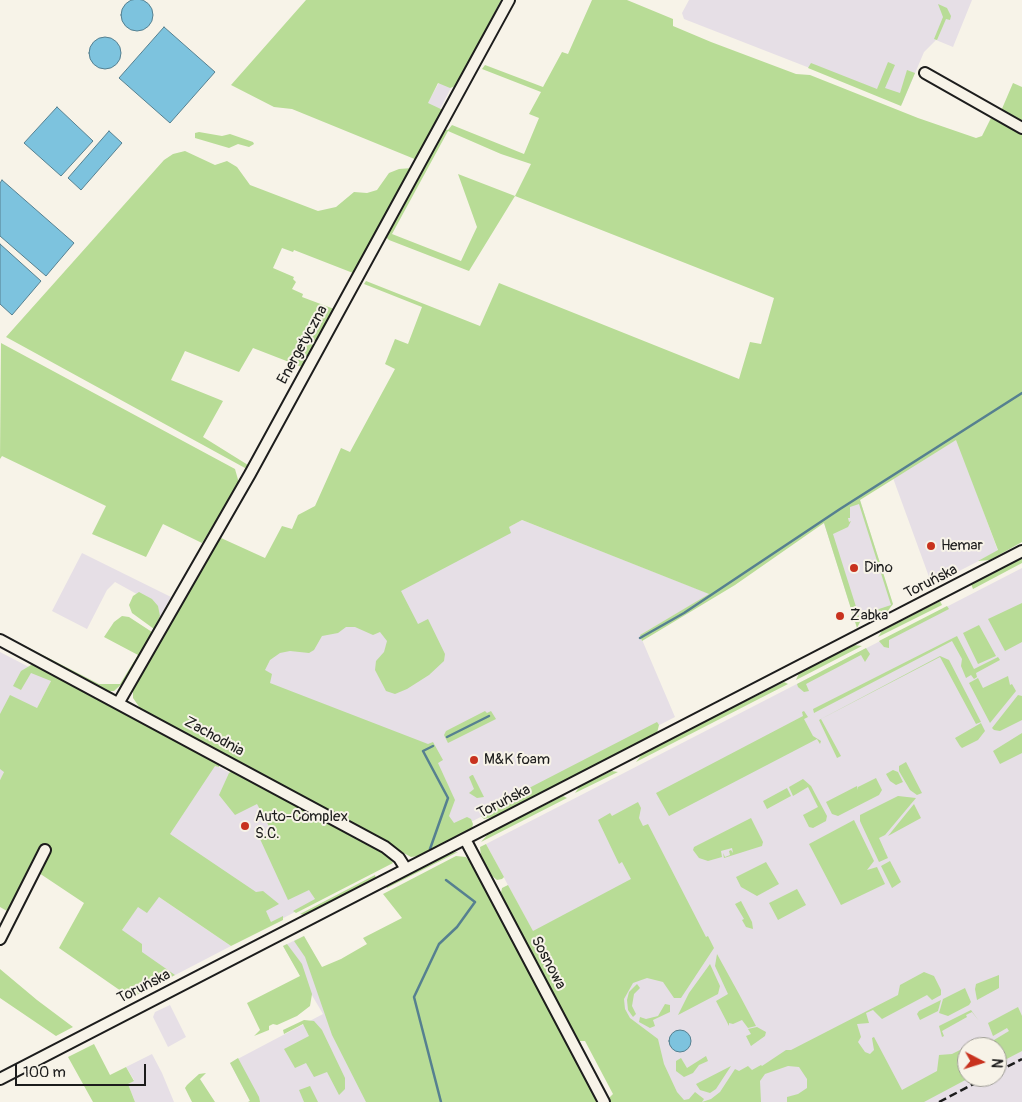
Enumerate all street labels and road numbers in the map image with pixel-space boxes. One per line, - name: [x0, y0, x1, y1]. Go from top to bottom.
- street label: Energetyczna: [274, 302, 332, 388]
- street label: Toruńska: [901, 561, 961, 603]
- street label: Zachodnia: [181, 713, 247, 761]
- street label: Toruńska: [474, 781, 534, 823]
- street label: Sosnowa: [527, 933, 569, 993]
- street label: Toruńska: [114, 966, 174, 1008]

